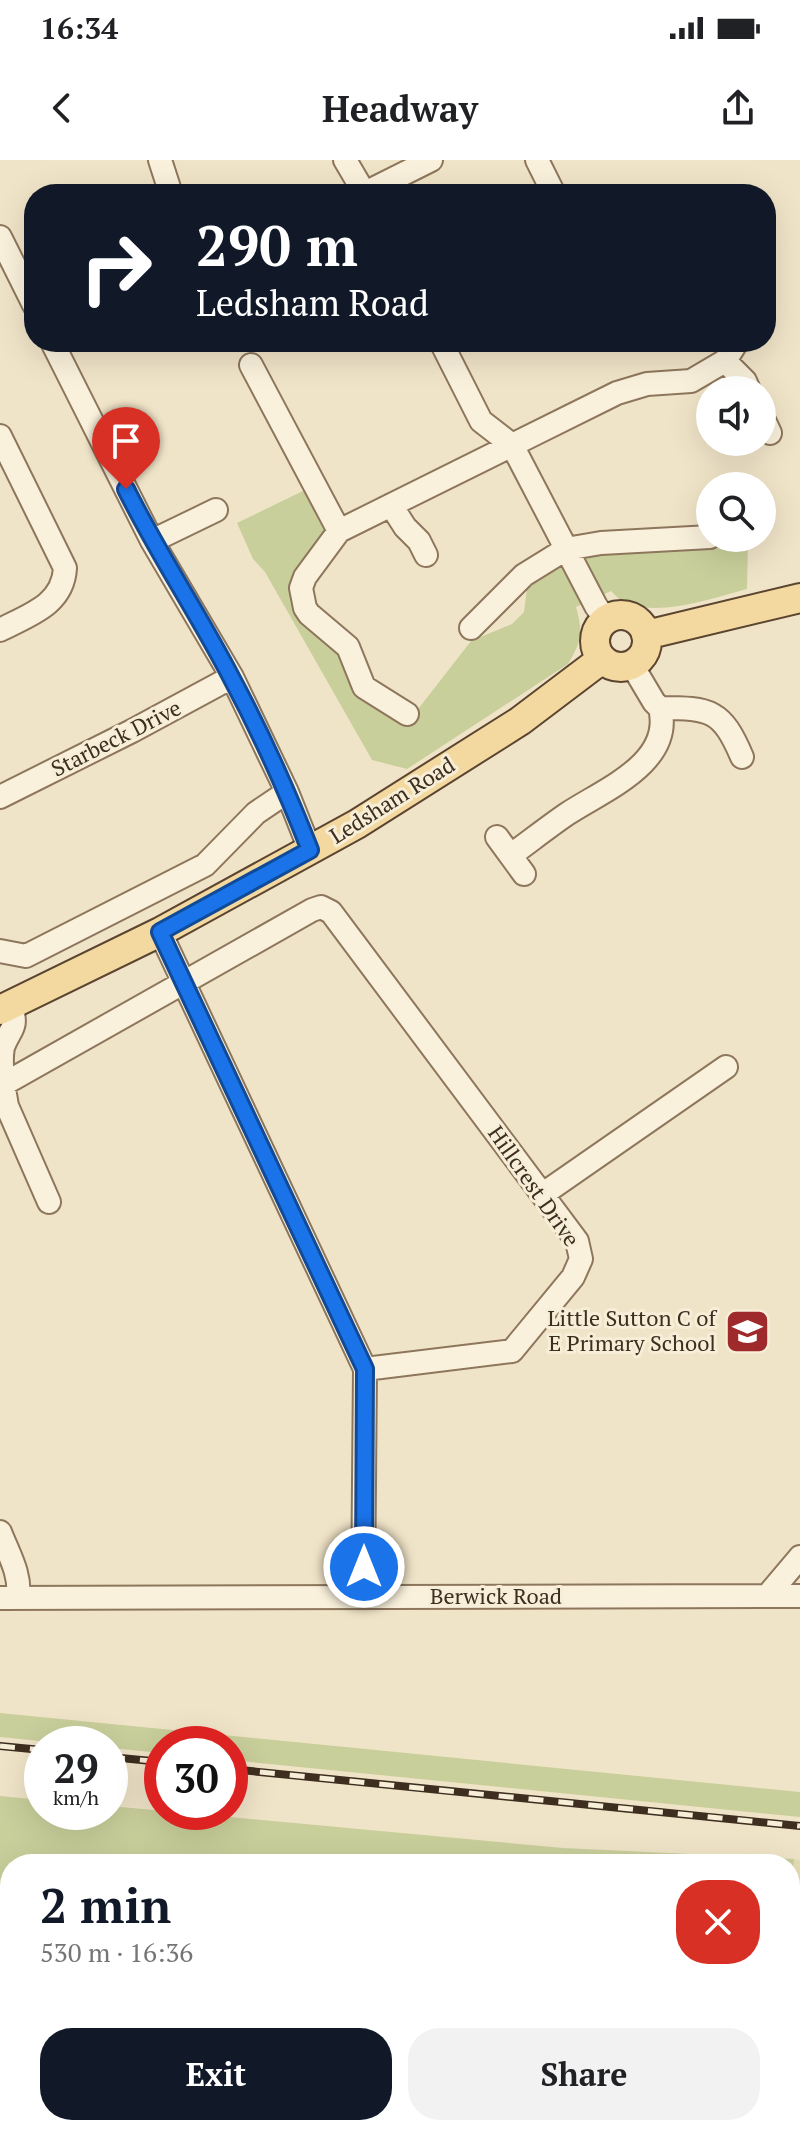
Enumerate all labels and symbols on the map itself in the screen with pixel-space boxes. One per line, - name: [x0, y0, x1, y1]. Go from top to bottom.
- pin: [92, 407, 160, 489]
- street label: Starbeck Drive: [46, 692, 186, 783]
- street label: Ledsham Road: [324, 750, 460, 850]
- street label: Hillcrest Drive: [482, 1120, 587, 1252]
- place label: Little Sutton C of E Primary School: [547, 1303, 717, 1357]
- school or university icon: Little Sutton C of E Primary School: [723, 1307, 771, 1355]
- position arrow: [322, 1525, 406, 1609]
- street label: Berwick Road: [430, 1581, 562, 1610]
- speed limit sign: 30: [144, 1726, 248, 1830]

